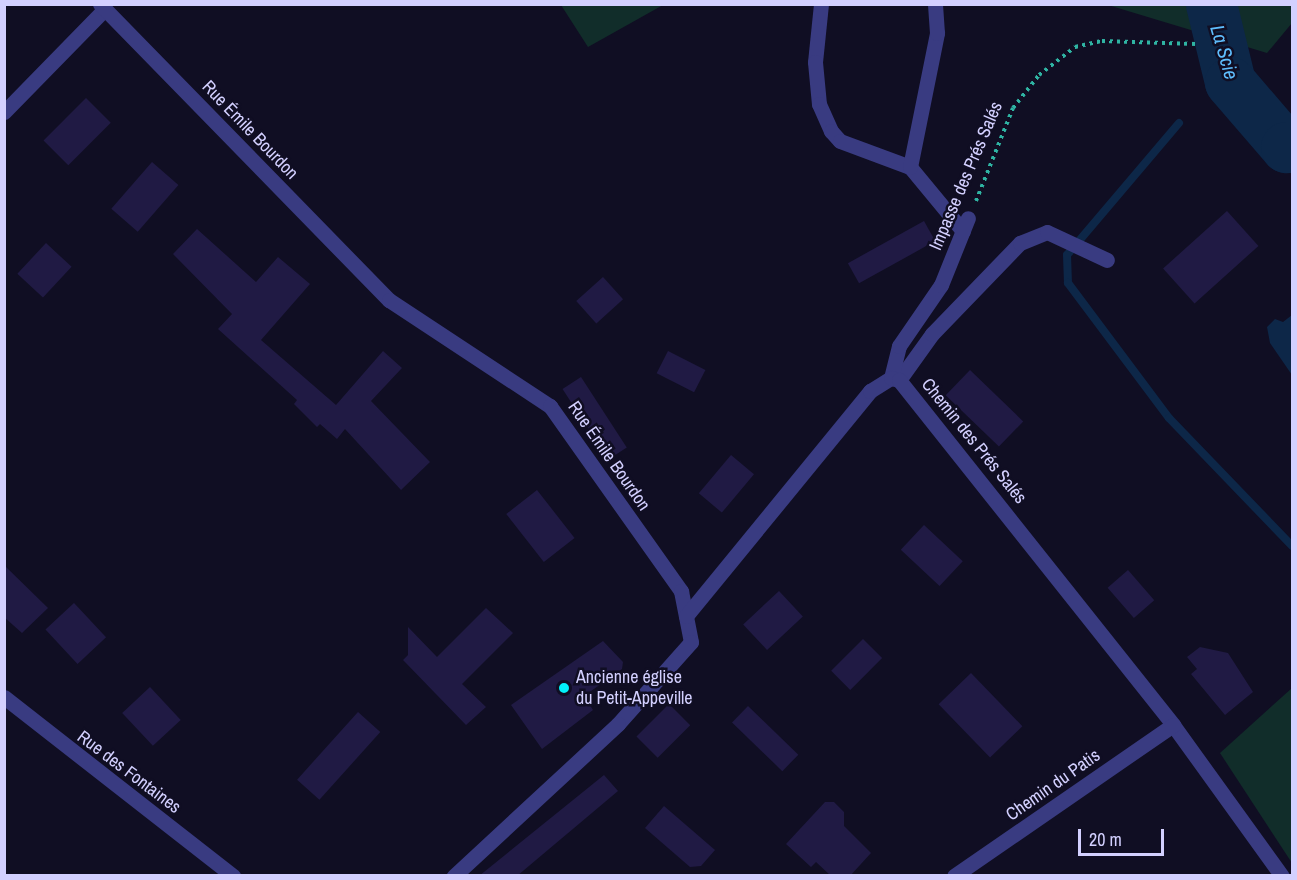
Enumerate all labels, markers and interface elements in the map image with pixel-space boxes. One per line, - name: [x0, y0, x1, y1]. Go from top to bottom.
- water label: La Scie: [1206, 22, 1244, 82]
- street label: Rue Émile Bourdon: [197, 76, 303, 184]
- street label: Impasse des Prés Salés: [925, 99, 1007, 253]
- street label: Chemin des Prés Salés: [917, 374, 1031, 508]
- street label: Rue Émile Bourdon: [563, 397, 655, 515]
- place label: Ancienne église du Petit-Appeville: [576, 667, 693, 710]
- marker: Ancienne église du Petit-Appeville: [557, 681, 571, 695]
- street label: Rue des Fontaines: [73, 726, 185, 818]
- street label: Chemin du Patis: [1002, 745, 1104, 825]
- scale bar: [1081, 817, 1166, 855]
- text: 20 m: [1089, 827, 1122, 852]

